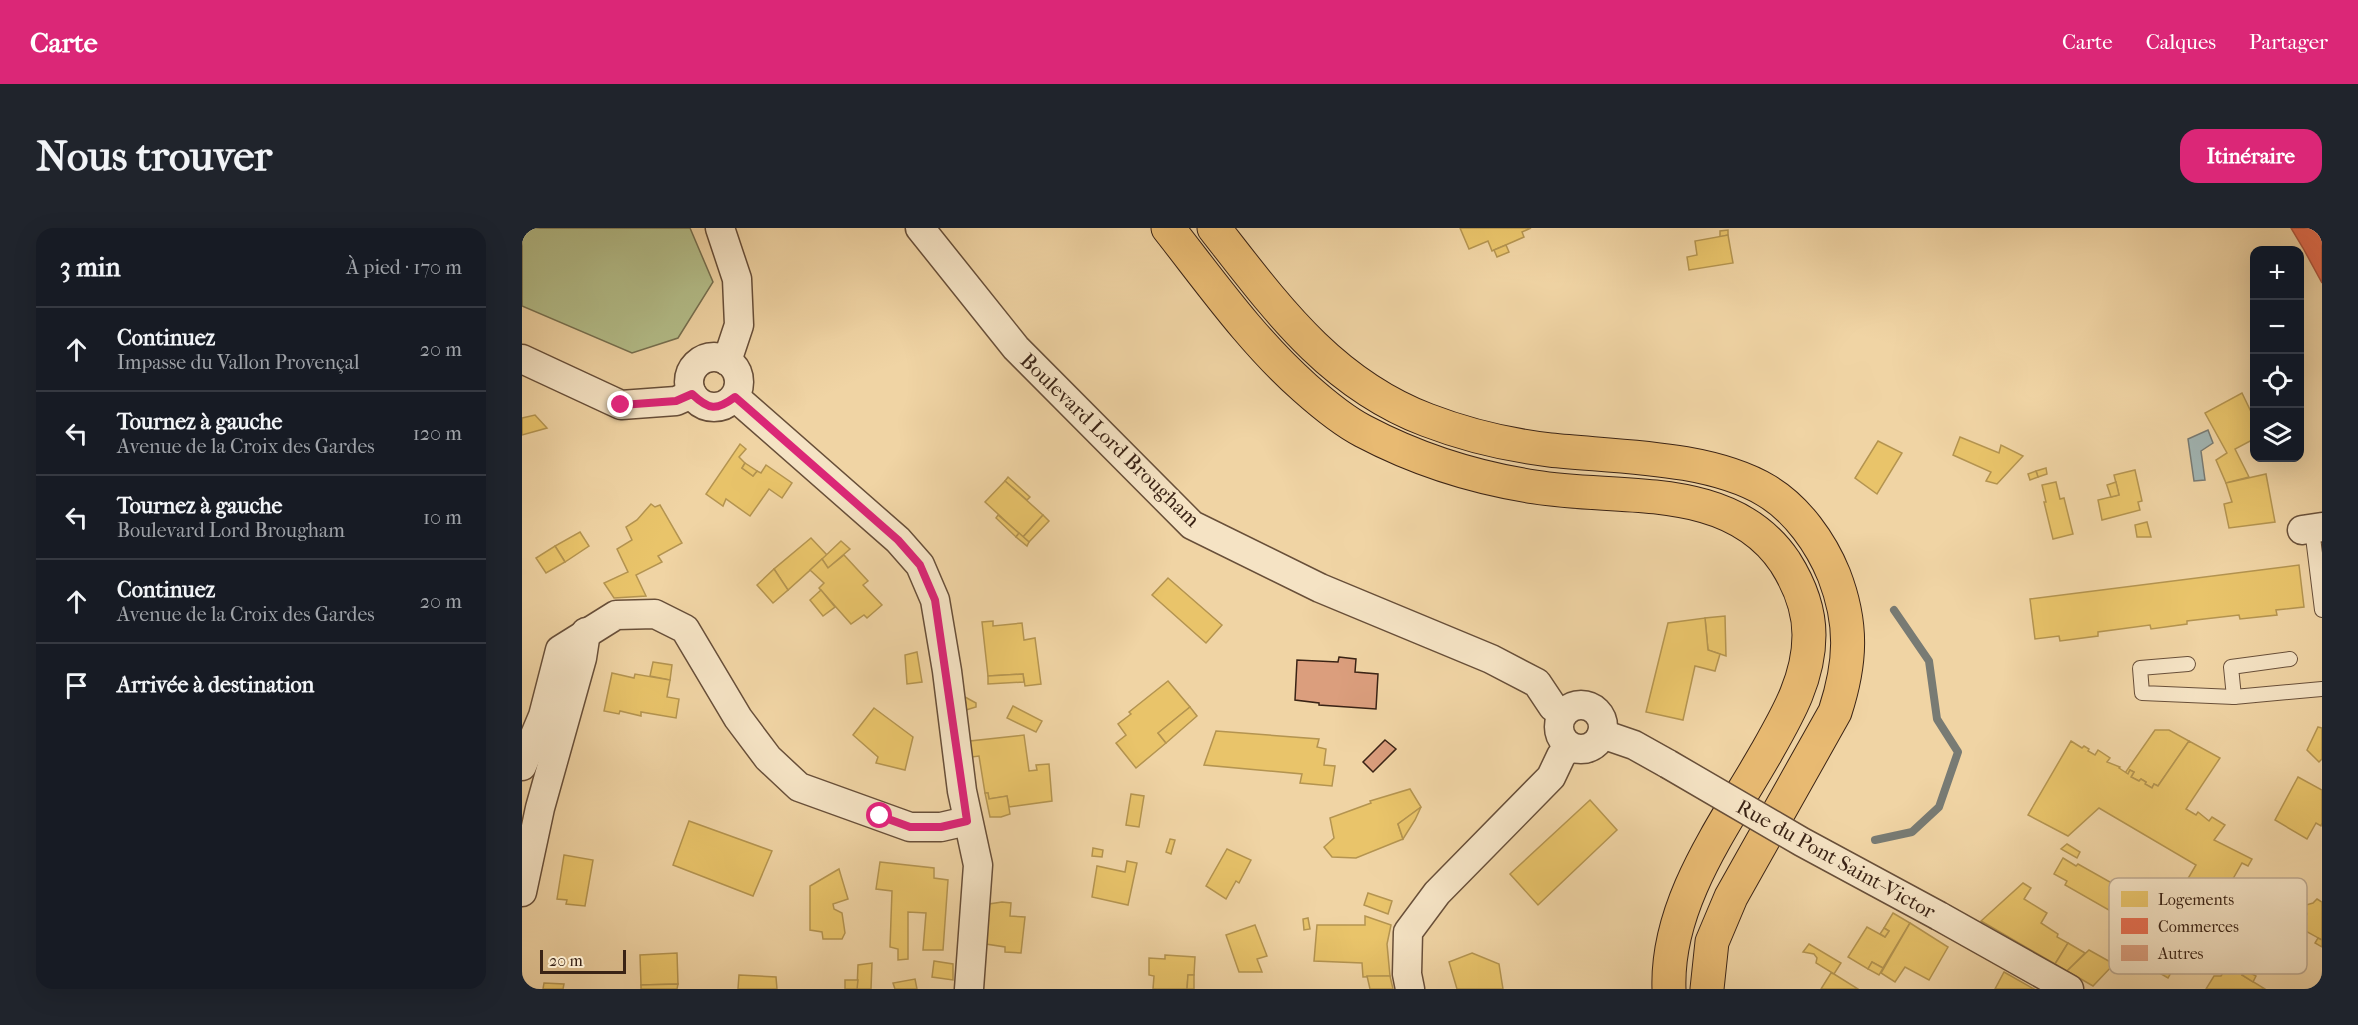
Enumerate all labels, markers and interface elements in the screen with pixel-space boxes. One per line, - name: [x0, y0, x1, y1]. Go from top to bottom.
- text: Carte: [30, 26, 98, 59]
- text: Carte: [2062, 30, 2113, 54]
- text: Calques: [2146, 30, 2216, 54]
- text: Partager: [2249, 30, 2328, 54]
- button: Itinéraire: [2180, 129, 2322, 183]
- text: Nous trouver: [36, 132, 272, 181]
- map controls: [2250, 246, 2304, 462]
- button: +: [2250, 246, 2304, 300]
- text: 3 min: [60, 252, 121, 283]
- text: À pied · 170 m: [346, 256, 462, 279]
- button: −: [2250, 300, 2304, 354]
- text: Continuez: [117, 325, 215, 351]
- icon: ahead: [60, 333, 93, 366]
- text: 20 m: [420, 338, 462, 361]
- street label: Boulevard Lord Brougham: [1016, 348, 1205, 532]
- text: Impasse du Vallon Provençal: [117, 351, 360, 374]
- button: locate: [2250, 354, 2304, 408]
- route end: [607, 391, 633, 417]
- button: layers: [2250, 408, 2304, 462]
- text: Tournez à gauche: [117, 409, 282, 435]
- icon: left: [60, 417, 93, 450]
- text: 120 m: [413, 422, 462, 445]
- text: Avenue de la Croix des Gardes: [117, 435, 375, 458]
- text: Tournez à gauche: [117, 493, 282, 519]
- icon: left: [60, 501, 93, 534]
- text: 10 m: [423, 506, 462, 529]
- text: Boulevard Lord Brougham: [117, 519, 345, 542]
- text: Continuez: [117, 577, 215, 603]
- icon: ahead: [60, 585, 93, 618]
- text: 20 m: [420, 590, 462, 613]
- text: Avenue de la Croix des Gardes: [117, 603, 375, 626]
- icon: arrive: [60, 669, 93, 702]
- text: Arrivée à destination: [117, 672, 314, 698]
- street label: Rue du Pont Saint-Victor: [1732, 794, 1940, 924]
- route start: [866, 802, 892, 828]
- legend: [2109, 878, 2307, 974]
- text: Logements: [2158, 890, 2234, 909]
- text: Commerces: [2158, 917, 2239, 936]
- text: Autres: [2157, 944, 2204, 963]
- scale bar: [540, 947, 626, 974]
- text: 20 m: [549, 951, 583, 970]

